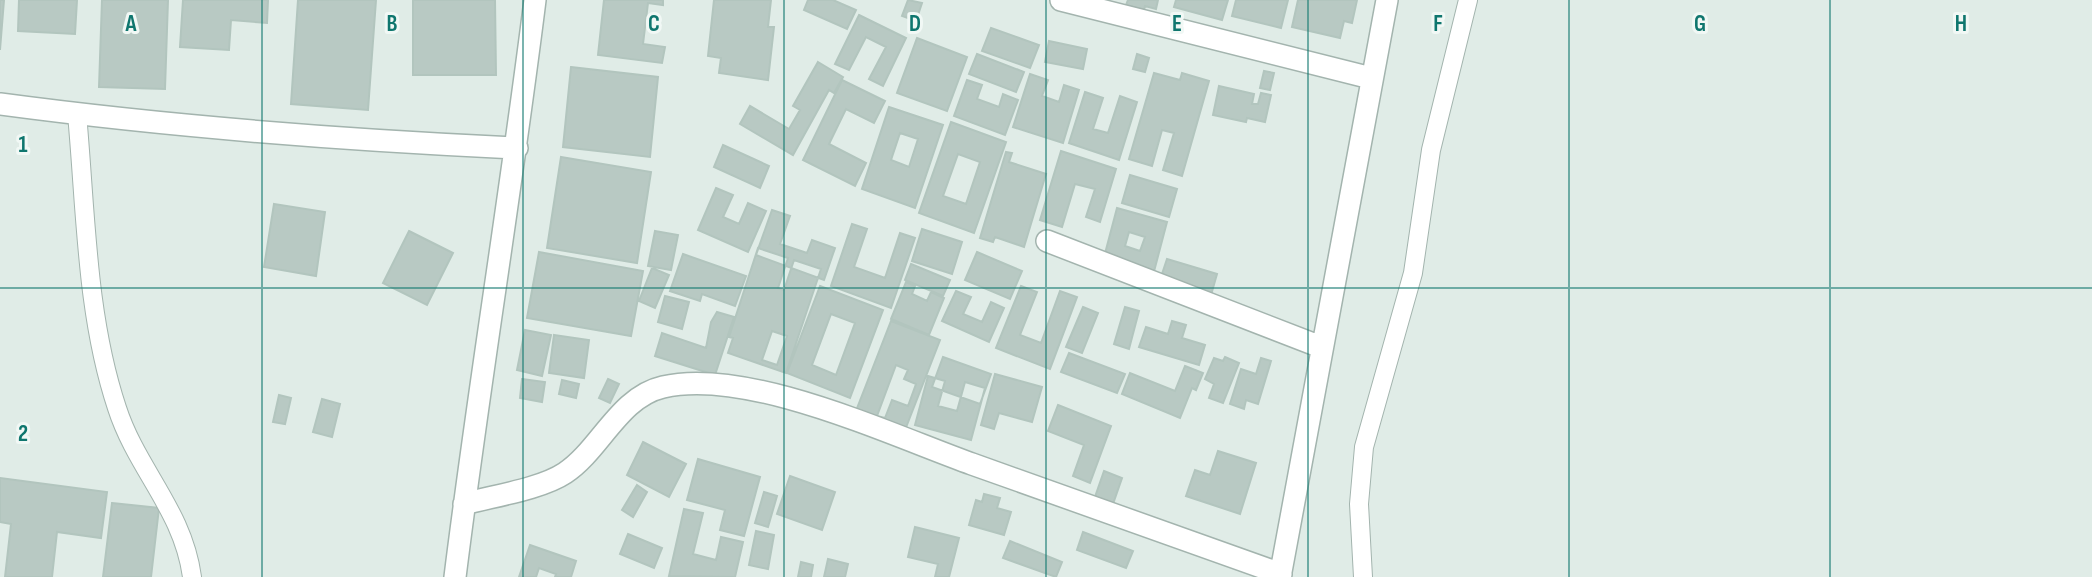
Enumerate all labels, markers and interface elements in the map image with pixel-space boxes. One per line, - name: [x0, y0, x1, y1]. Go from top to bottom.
- text: A: [125, 10, 138, 38]
- text: B: [387, 10, 398, 38]
- text: C: [648, 10, 660, 38]
- text: D: [909, 10, 921, 38]
- text: E: [1172, 10, 1182, 38]
- text: F: [1433, 10, 1443, 38]
- text: G: [1694, 10, 1706, 38]
- text: H: [1955, 10, 1967, 38]
- text: 1: [18, 131, 28, 159]
- text: 2: [18, 420, 28, 448]

